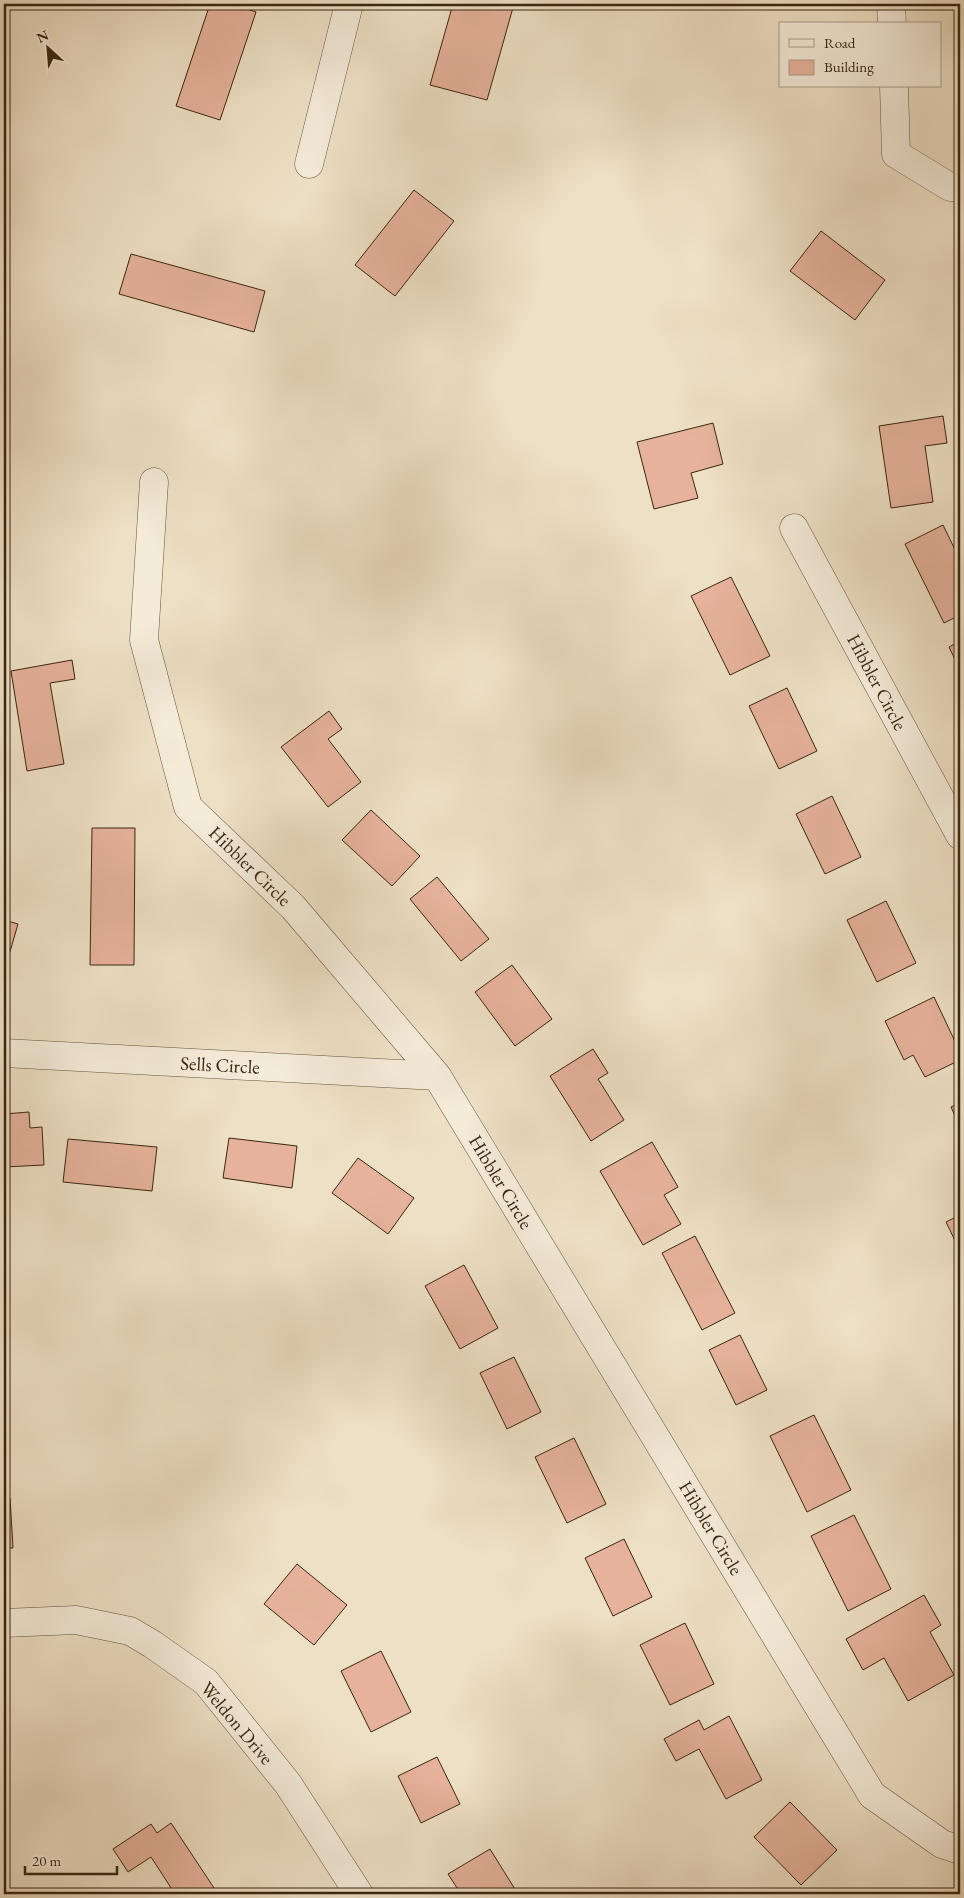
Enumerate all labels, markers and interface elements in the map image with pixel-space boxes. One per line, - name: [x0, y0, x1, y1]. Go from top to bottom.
- north arrow: [22, 22, 72, 72]
- legend: [779, 22, 942, 88]
- text: N: [33, 25, 52, 47]
- text: Road: [824, 33, 856, 52]
- text: Building: [824, 57, 874, 76]
- street label: Hibbler Circle: [841, 629, 913, 735]
- street label: Hibbler Circle: [203, 820, 297, 912]
- street label: Sells Circle: [180, 1050, 260, 1080]
- street label: Hibbler Circle: [463, 1130, 539, 1234]
- street label: Hibbler Circle: [673, 1476, 749, 1580]
- street label: Weldon Drive: [195, 1676, 279, 1770]
- scale bar: [25, 1843, 118, 1875]
- text: 20 m: [32, 1851, 61, 1870]

